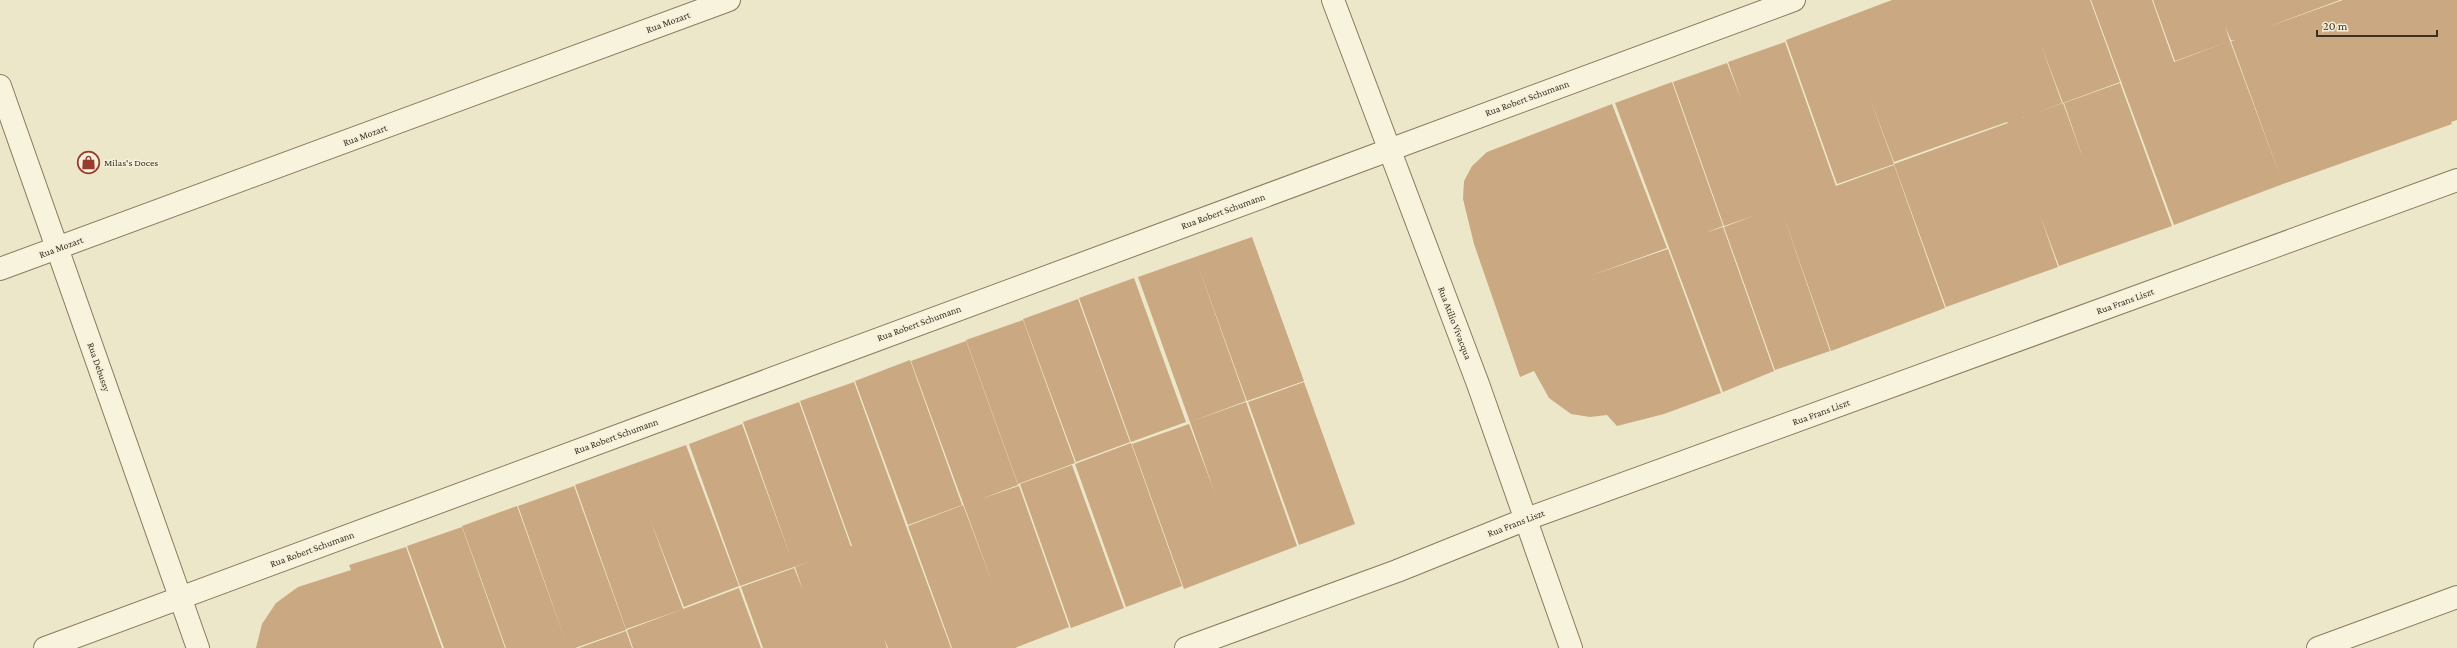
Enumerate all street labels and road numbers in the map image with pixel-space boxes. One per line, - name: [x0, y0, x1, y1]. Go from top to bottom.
- street label: Rua Mozart: [644, 9, 692, 35]
- street label: Rua Robert Schumann: [1483, 77, 1571, 118]
- street label: Rua Mozart: [341, 122, 389, 148]
- street label: Rua Robert Schumann: [1179, 190, 1267, 231]
- street label: Rua Mozart: [37, 234, 85, 260]
- street label: Rua Atilio Vivacqua: [1436, 285, 1474, 361]
- street label: Rua Frans Liszt: [2095, 285, 2156, 316]
- street label: Rua Robert Schumann: [875, 302, 963, 343]
- street label: Rua Debussy: [85, 341, 113, 393]
- street label: Rua Frans Liszt: [1791, 396, 1852, 427]
- street label: Rua Robert Schumann: [572, 415, 660, 456]
- street label: Rua Frans Liszt: [1486, 507, 1547, 539]
- street label: Rua Robert Schumann: [268, 528, 356, 569]

